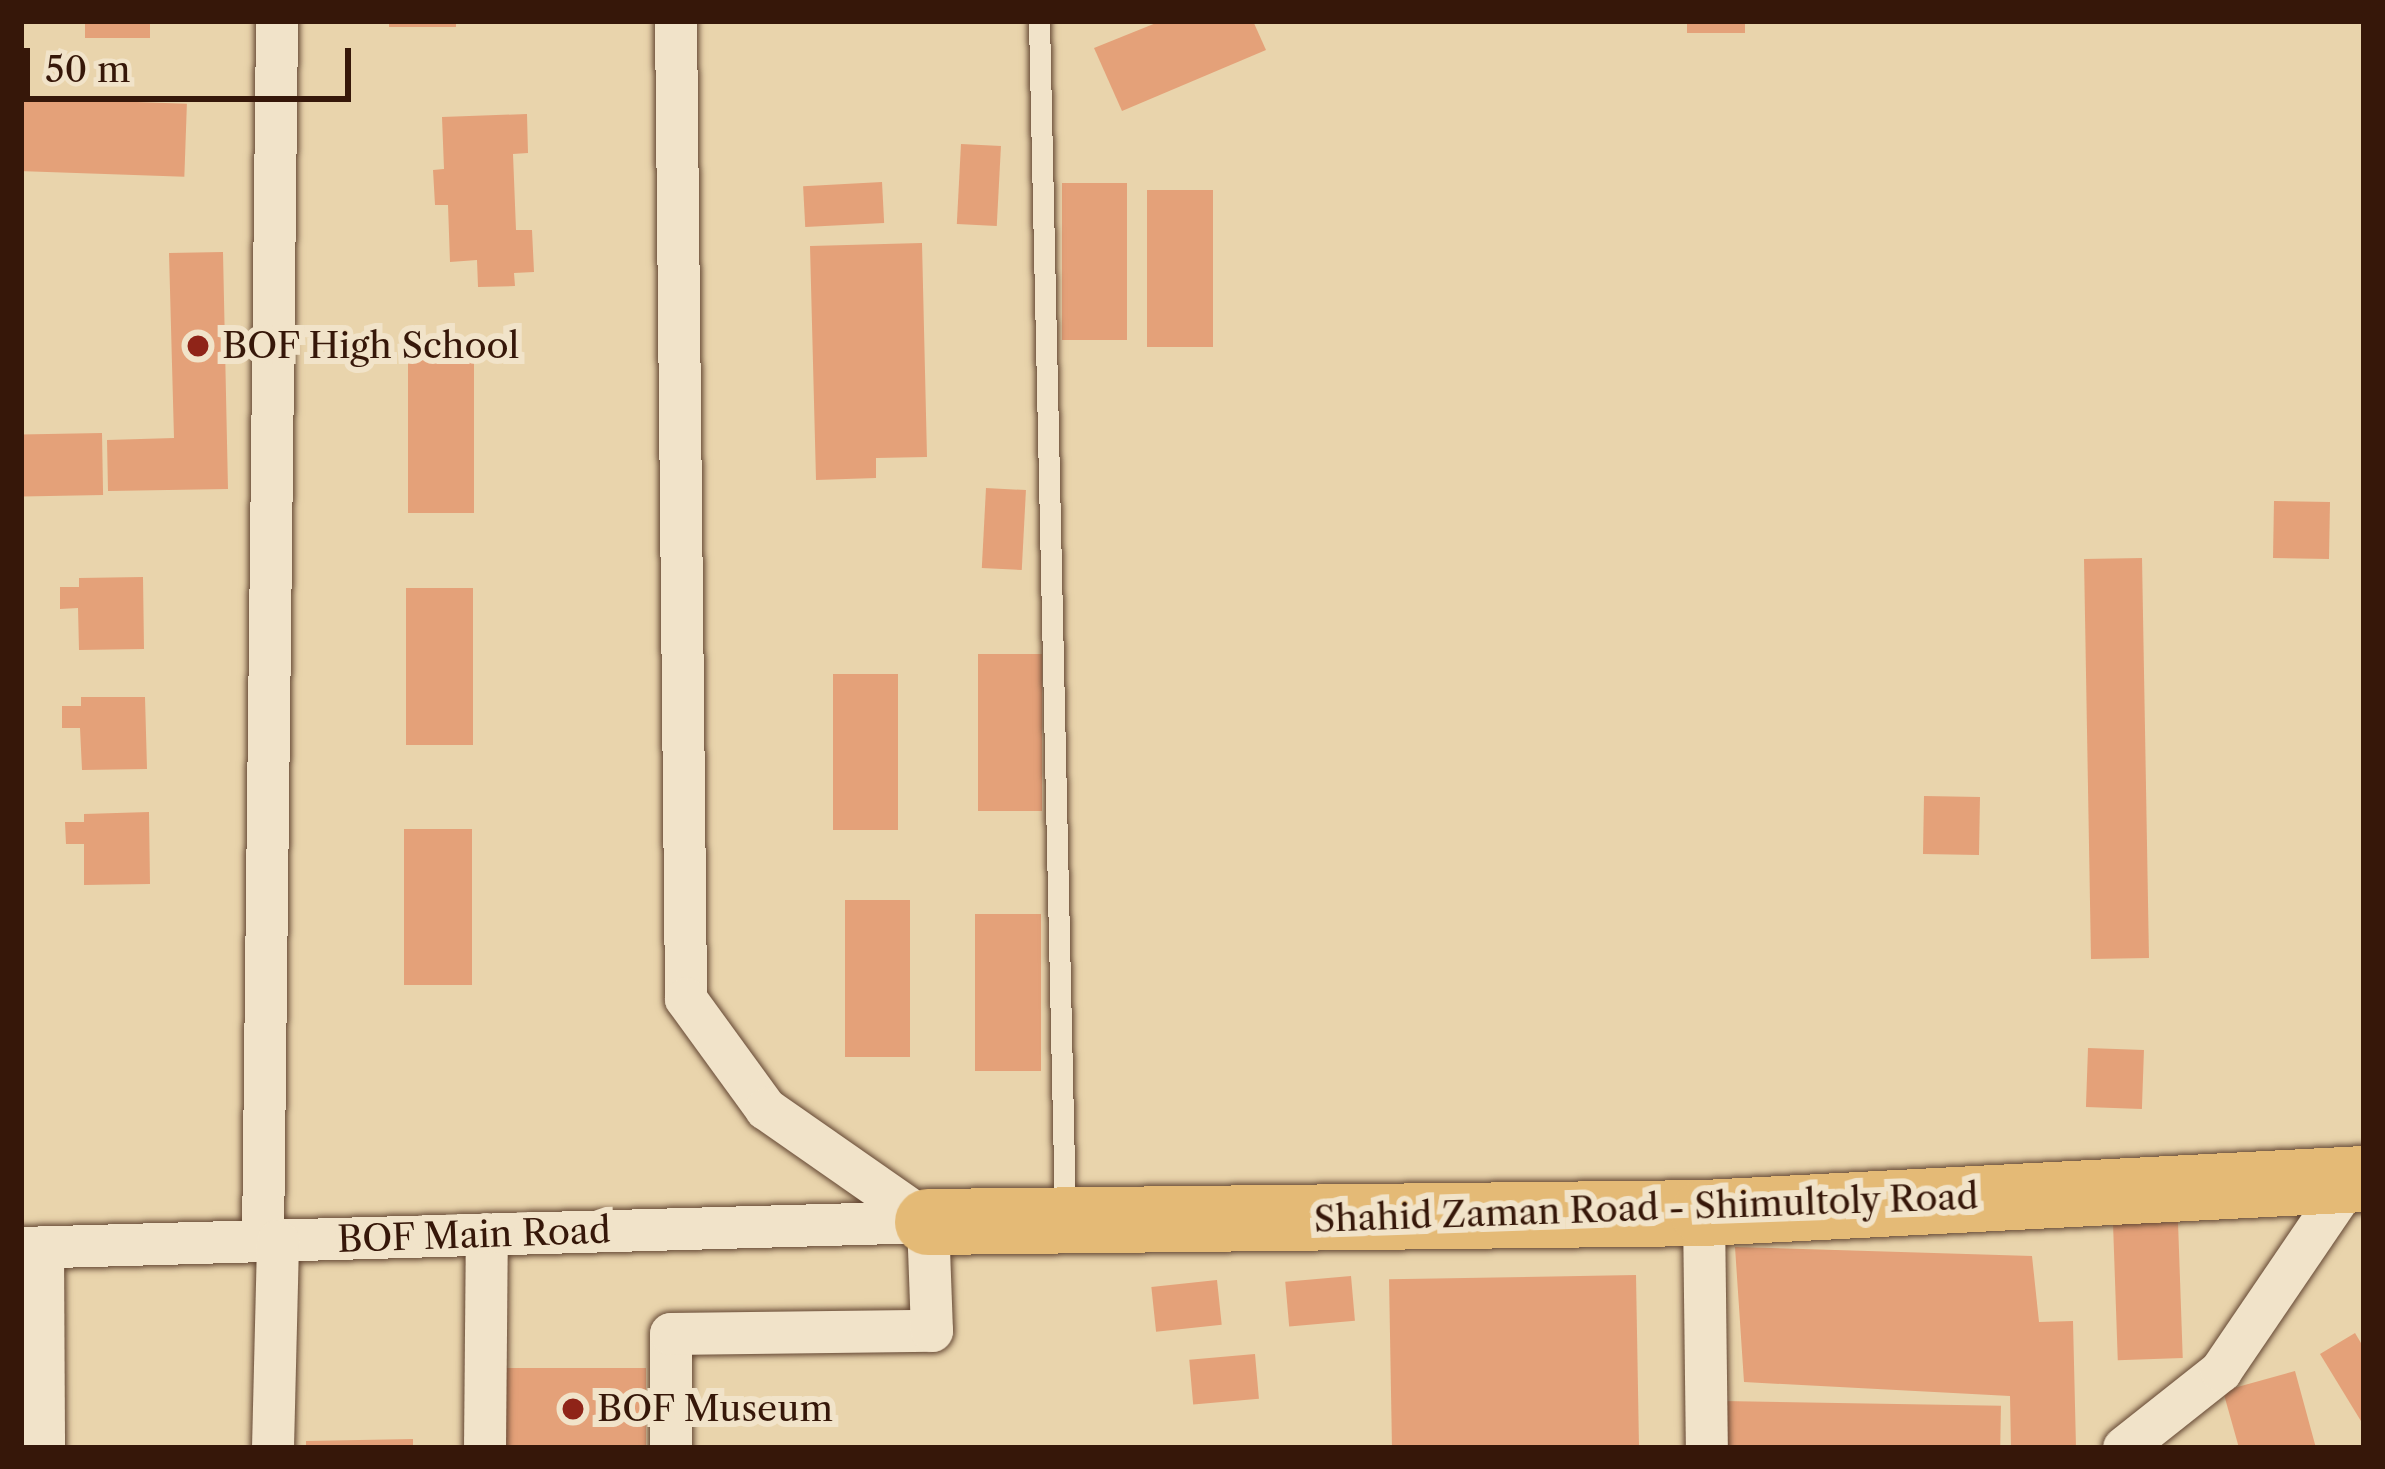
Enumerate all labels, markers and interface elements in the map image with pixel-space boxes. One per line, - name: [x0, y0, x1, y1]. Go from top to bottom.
- scale bar: [30, 24, 357, 98]
- text: 50 m: [45, 47, 130, 91]
- place label: BOF High School: [222, 324, 520, 368]
- marker: BOF High School: [185, 333, 211, 359]
- street label: Shahid Zaman Road - Shimultoly Road: [1312, 1175, 1980, 1241]
- street label: BOF Main Road: [336, 1209, 612, 1261]
- place label: BOF Museum: [597, 1387, 834, 1431]
- marker: BOF Museum: [560, 1396, 586, 1422]

